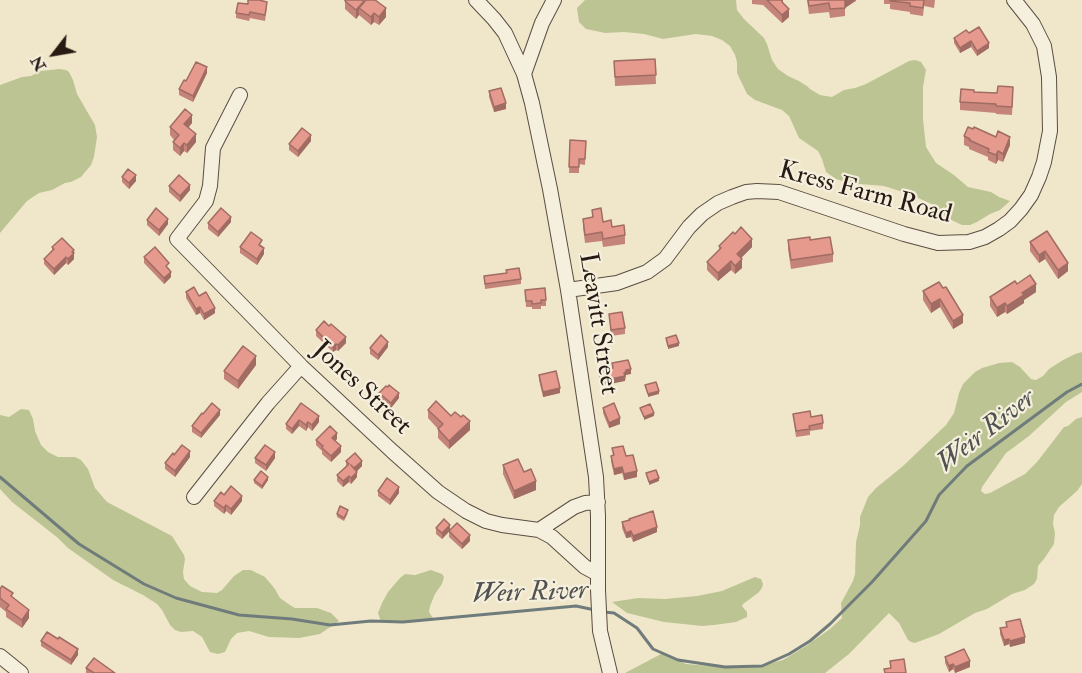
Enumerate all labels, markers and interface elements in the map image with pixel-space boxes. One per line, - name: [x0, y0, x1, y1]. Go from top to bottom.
- north arrow: [24, 24, 84, 84]
- text: N: [26, 52, 51, 75]
- street label: Kress Farm Road: [775, 156, 955, 232]
- street label: Leavitt Street: [570, 251, 624, 397]
- street label: Jones Street: [305, 335, 417, 443]
- water label: Weir River: [931, 383, 1043, 481]
- water label: Weir River: [471, 576, 589, 612]

